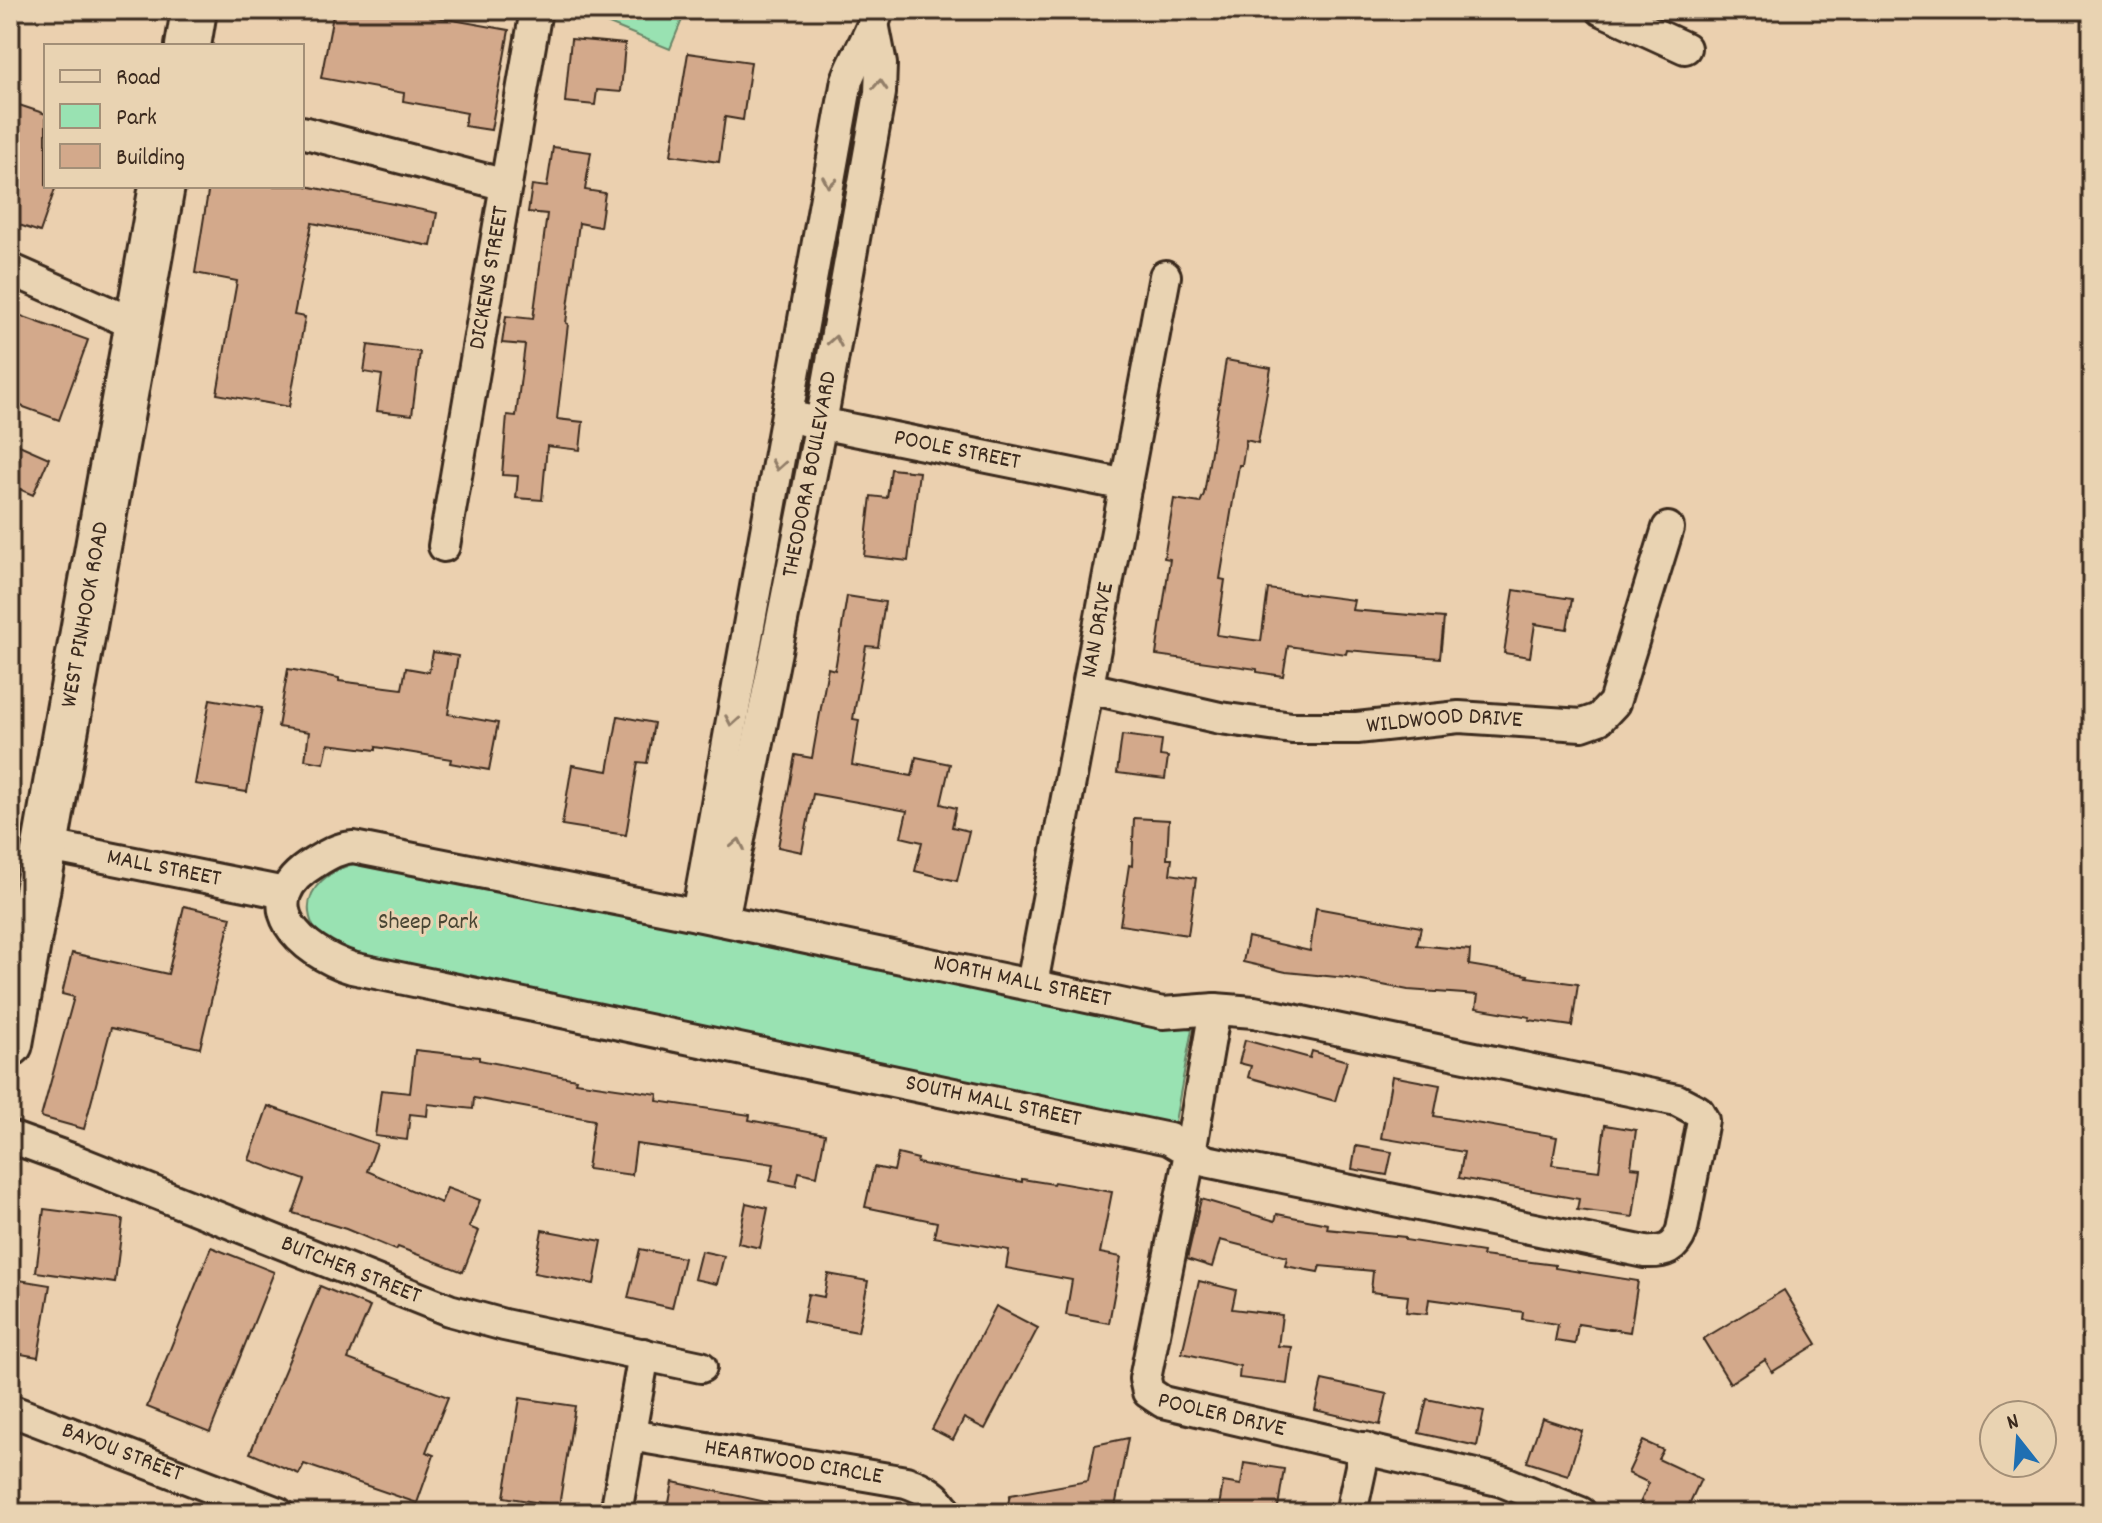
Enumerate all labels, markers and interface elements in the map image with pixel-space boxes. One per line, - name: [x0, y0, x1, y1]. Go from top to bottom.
- legend: [44, 44, 304, 188]
- text: Road: [116, 62, 161, 96]
- one-way arrow: [871, 78, 888, 91]
- text: Park: [116, 102, 157, 136]
- text: Building: [116, 142, 185, 176]
- one-way arrow: [821, 175, 838, 188]
- street label: DICKENS STREET: [461, 203, 519, 352]
- one-way arrow: [826, 334, 843, 348]
- street label: THEODORA BOULEVARD: [774, 369, 847, 581]
- street label: POOLE STREET: [891, 421, 1023, 480]
- one-way arrow: [770, 458, 787, 472]
- street label: WEST PINHOOK ROAD: [53, 519, 119, 710]
- street label: NAN DRIVE: [1073, 580, 1124, 681]
- street label: WILDWOOD DRIVE: [1365, 700, 1524, 744]
- one-way arrow: [724, 714, 741, 728]
- one-way arrow: [729, 838, 746, 851]
- street label: MALL STREET: [104, 841, 224, 897]
- park label: Sheep Park: [378, 906, 478, 940]
- street label: NORTH MALL STREET: [930, 947, 1114, 1017]
- street label: SOUTH MALL STREET: [902, 1067, 1084, 1137]
- street label: BUTCHER STREET: [276, 1227, 426, 1314]
- street label: POOLER DRIVE: [1154, 1384, 1289, 1447]
- north arrow: [1978, 1399, 2058, 1479]
- text: N: [2003, 1407, 2023, 1440]
- street label: BAYOU STREET: [56, 1414, 188, 1492]
- street label: HEARTWOOD CIRCLE: [702, 1431, 886, 1495]

